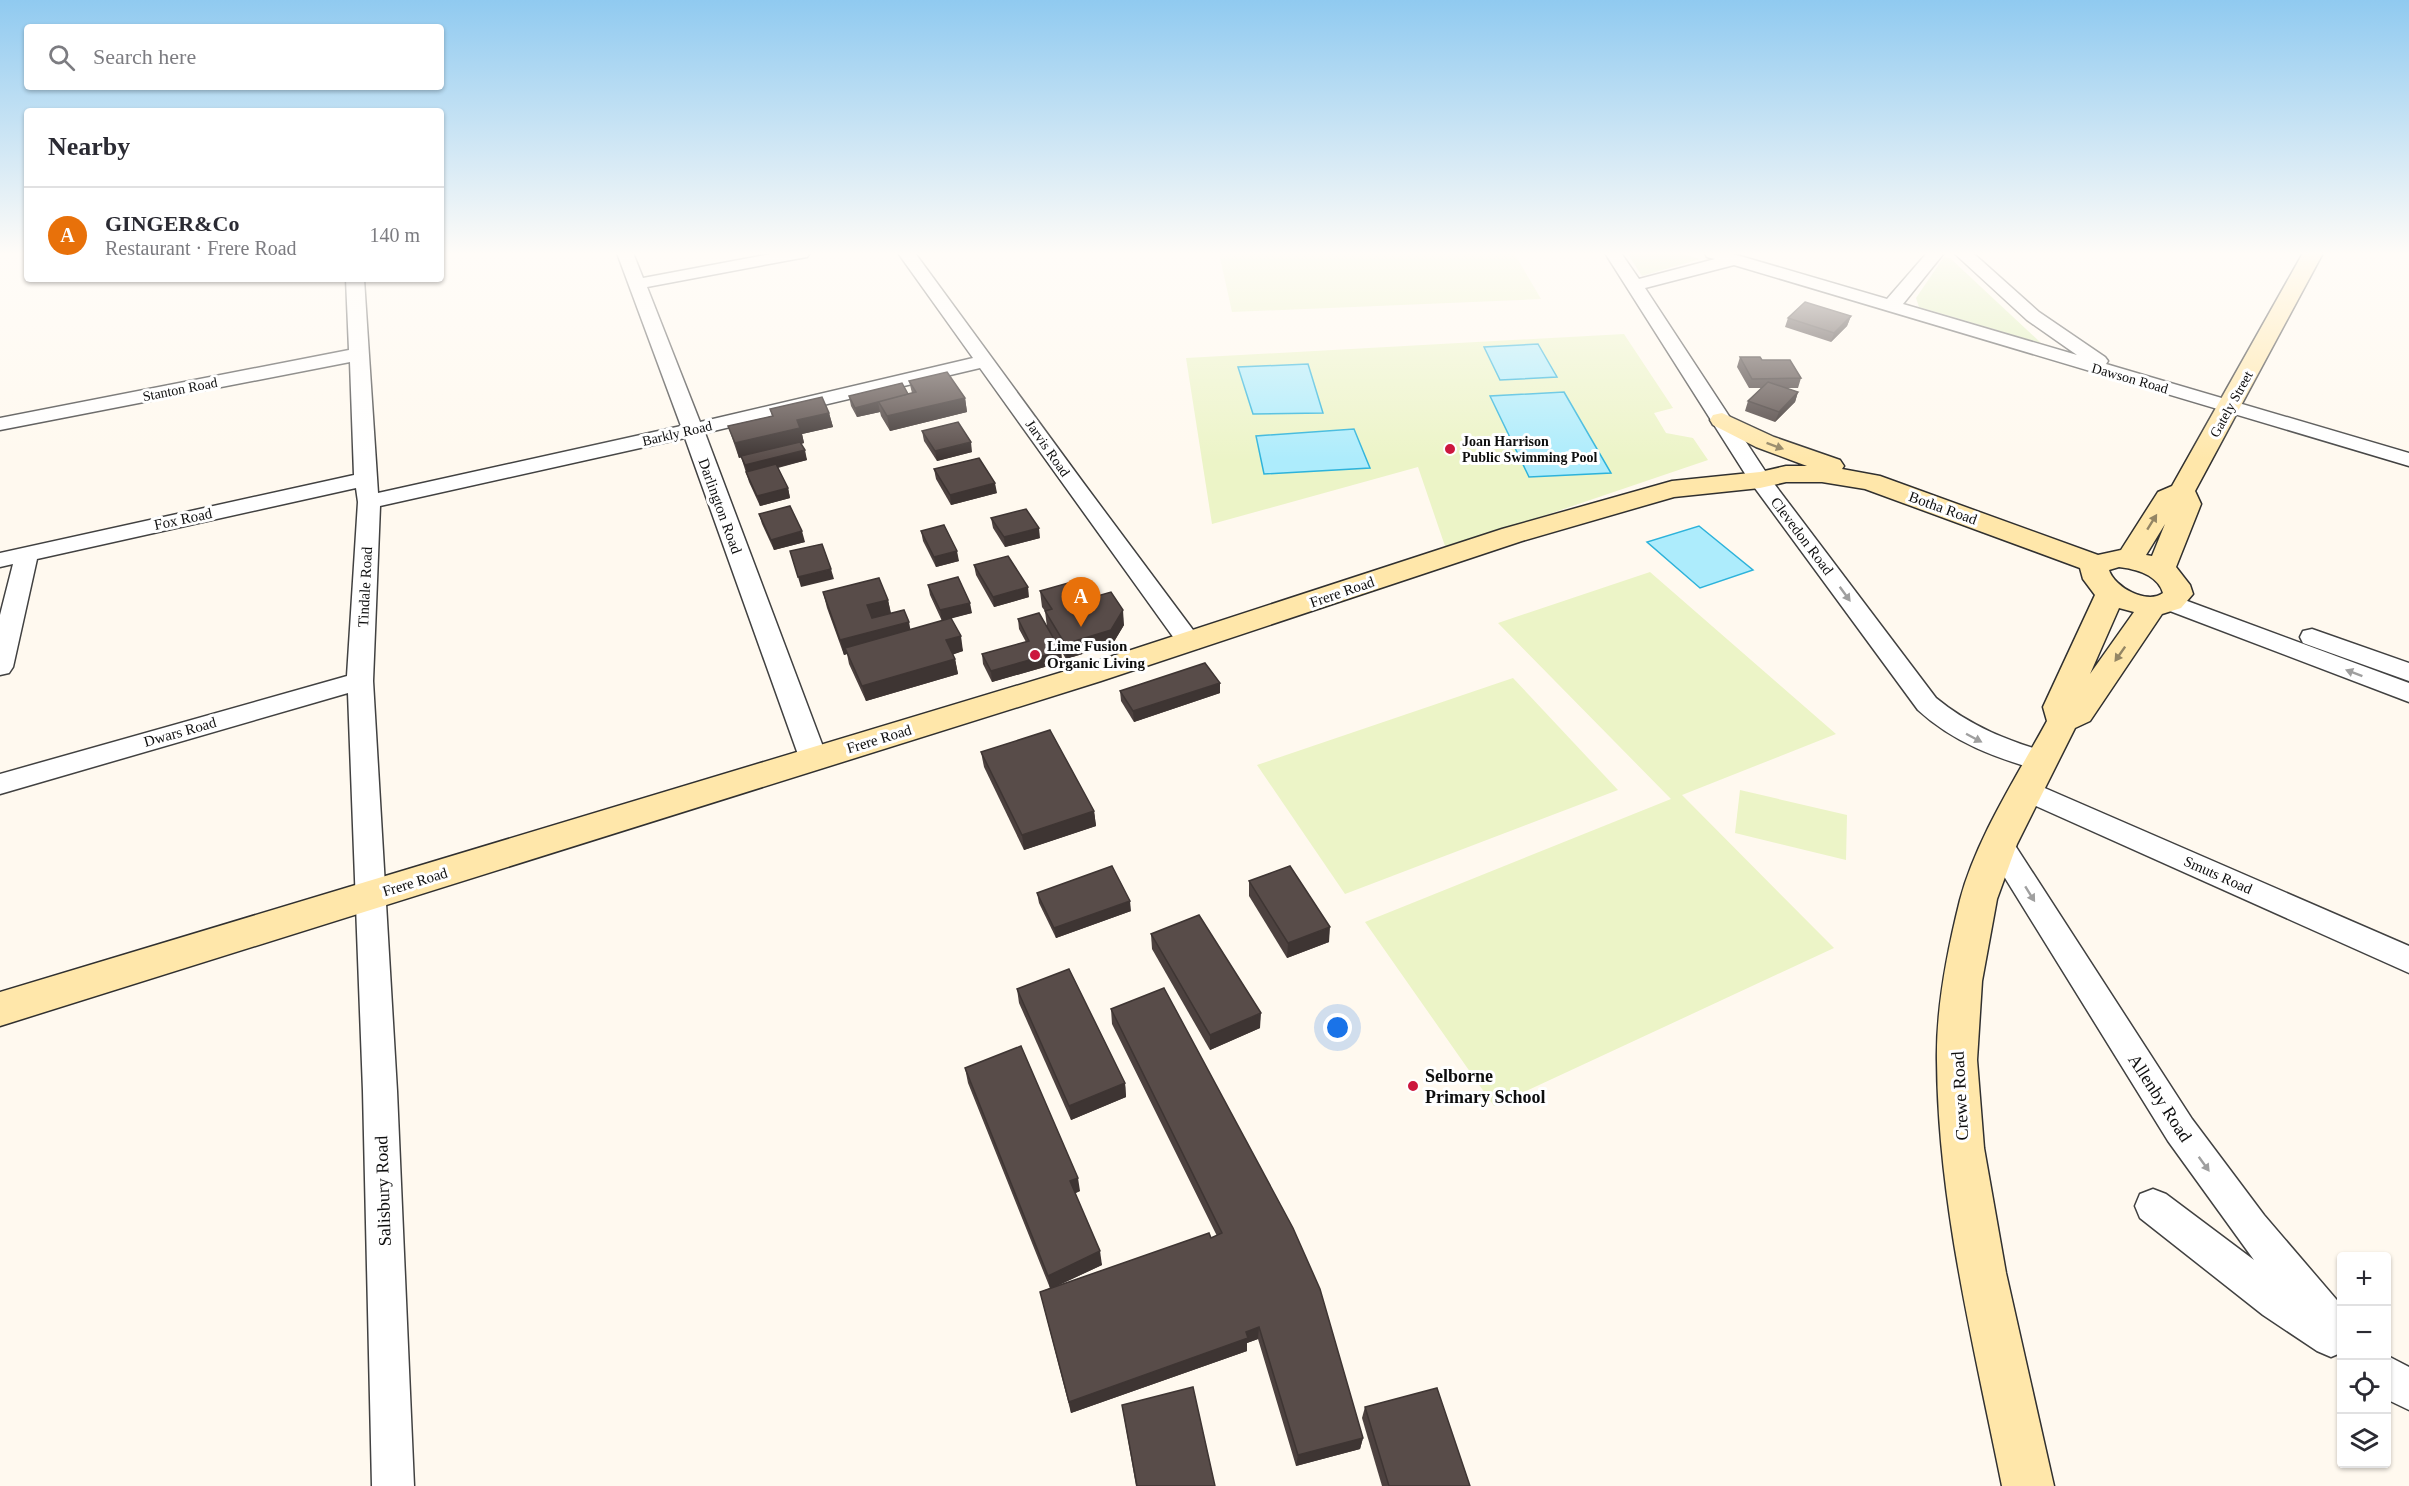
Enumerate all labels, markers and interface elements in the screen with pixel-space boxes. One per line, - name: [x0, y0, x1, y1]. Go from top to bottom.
- search box: [24, 24, 444, 90]
- icon: search: [45, 41, 78, 74]
- text: Search here: [93, 44, 196, 69]
- text: Nearby: [48, 132, 130, 161]
- text: GINGER&Co: [105, 211, 239, 236]
- text: A: [60, 224, 75, 246]
- text: 140 m: [369, 224, 420, 246]
- text: Restaurant · Frere Road: [105, 237, 297, 259]
- street label: Dawson Road: [2090, 360, 2170, 397]
- street label: Gately Street: [2207, 368, 2256, 440]
- street label: Stanton Road: [141, 375, 219, 404]
- street label: Jarvis Road: [1023, 417, 1073, 480]
- street label: Barkly Road: [641, 418, 713, 449]
- place label: Joan Harrison Public Swimming Pool: [1462, 434, 1597, 465]
- one-way arrow: [1766, 441, 1784, 451]
- marker: Joan Harrison Public Swimming Pool: [1443, 442, 1457, 456]
- street label: Darlington Road: [695, 456, 745, 556]
- street label: Botha Road: [1907, 488, 1980, 528]
- street label: Clevedon Road: [1768, 494, 1837, 578]
- street label: Fox Road: [153, 505, 214, 533]
- one-way arrow: [2147, 514, 2158, 530]
- street label: Tindale Road: [355, 546, 375, 628]
- street label: Frere Road: [1308, 573, 1377, 610]
- pin: A: [1062, 578, 1100, 627]
- one-way arrow: [1839, 586, 1851, 602]
- place label: Lime Fusion Organic Living: [1047, 638, 1145, 671]
- one-way arrow: [2114, 645, 2126, 661]
- marker: Lime Fusion Organic Living: [1028, 648, 1042, 662]
- one-way arrow: [2345, 667, 2363, 677]
- street label: Dwars Road: [142, 714, 219, 750]
- street label: Frere Road: [845, 721, 914, 756]
- one-way arrow: [1965, 733, 1982, 743]
- street label: Smuts Road: [2181, 853, 2255, 897]
- street label: Frere Road: [381, 864, 450, 899]
- one-way arrow: [2025, 886, 2036, 902]
- your location: [1323, 1013, 1352, 1042]
- street label: Allenby Road: [2124, 1050, 2196, 1146]
- street label: Crewe Road: [1948, 1051, 1972, 1141]
- place label: Selborne Primary School: [1425, 1066, 1545, 1107]
- marker: Selborne Primary School: [1406, 1079, 1420, 1093]
- street label: Salisbury Road: [371, 1135, 395, 1247]
- one-way arrow: [2198, 1155, 2210, 1171]
- map controls: [2337, 1252, 2391, 1468]
- button: +: [2337, 1252, 2391, 1306]
- button: −: [2337, 1306, 2391, 1360]
- button: locate: [2337, 1360, 2391, 1414]
- button: layers: [2337, 1414, 2391, 1468]

